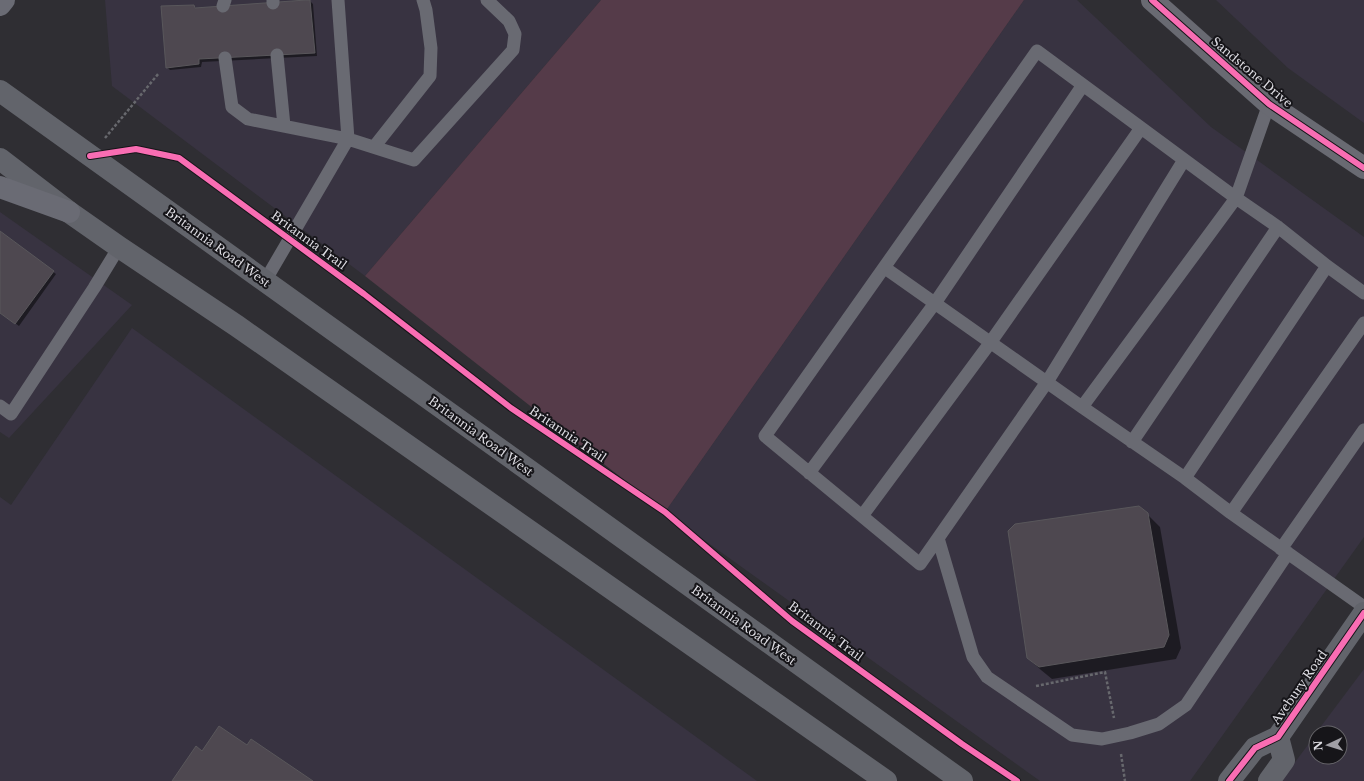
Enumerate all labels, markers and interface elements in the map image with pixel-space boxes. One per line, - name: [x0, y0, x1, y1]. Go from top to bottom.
- street label: Sandstone Drive: [1208, 34, 1296, 110]
- street label: Britannia Road West: [163, 204, 274, 290]
- street label: Britannia Trail: [268, 208, 350, 272]
- street label: Britannia Road West: [426, 393, 537, 479]
- street label: Britannia Trail: [527, 403, 609, 465]
- street label: Britannia Road West: [689, 582, 800, 668]
- street label: Britannia Trail: [786, 598, 866, 664]
- street label: Avebury Road: [1267, 647, 1330, 728]
- north arrow: [1308, 725, 1348, 765]
- text: N: [1311, 739, 1325, 751]

